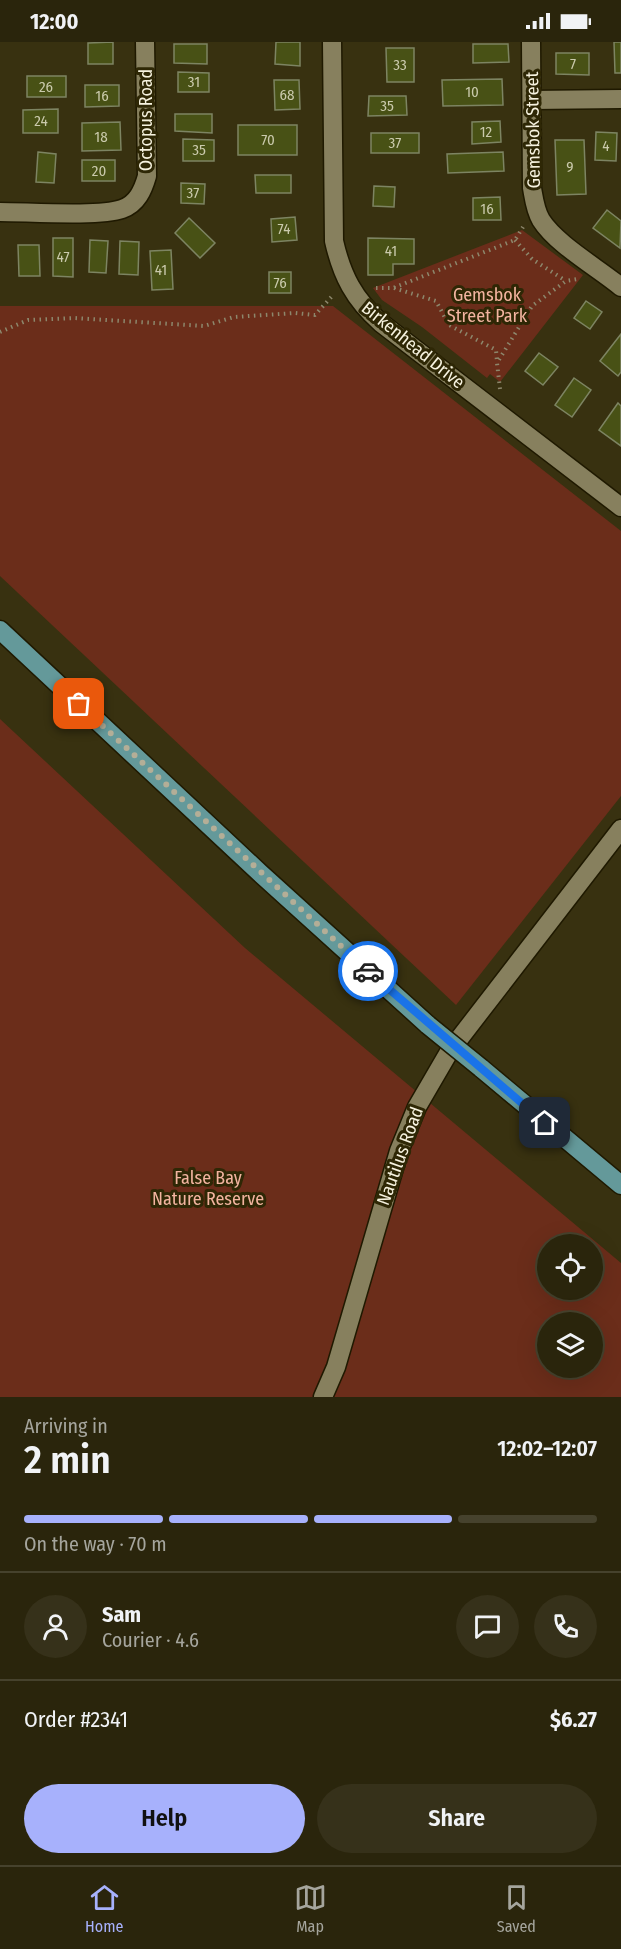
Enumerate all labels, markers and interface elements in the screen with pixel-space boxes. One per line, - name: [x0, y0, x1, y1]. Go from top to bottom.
- text: 12:00: [30, 8, 79, 35]
- house number: 7: [570, 55, 576, 73]
- house number: 33: [393, 56, 407, 74]
- street label: Octopus Road: [135, 69, 157, 171]
- street label: Gemsbok Street: [521, 71, 545, 189]
- house number: 31: [188, 73, 200, 91]
- house number: 26: [39, 78, 53, 96]
- house number: 10: [465, 83, 479, 101]
- house number: 68: [280, 86, 294, 104]
- house number: 16: [95, 87, 109, 105]
- house number: 35: [380, 97, 394, 115]
- house number: 24: [34, 112, 48, 130]
- house number: 12: [480, 123, 493, 141]
- house number: 18: [94, 128, 108, 146]
- house number: 70: [261, 131, 275, 149]
- house number: 37: [389, 134, 401, 152]
- house number: 4: [602, 137, 610, 155]
- house number: 35: [192, 141, 206, 159]
- house number: 9: [566, 158, 574, 176]
- house number: 20: [92, 162, 106, 180]
- house number: 37: [187, 184, 199, 202]
- house number: 16: [480, 200, 494, 218]
- house number: 74: [278, 220, 290, 238]
- house number: 41: [385, 242, 397, 260]
- house number: 47: [56, 248, 70, 266]
- house number: 41: [155, 261, 167, 279]
- house number: 76: [273, 274, 287, 292]
- park label: Gemsbok Street Park: [447, 284, 528, 327]
- street label: Birkenhead Drive: [357, 297, 469, 393]
- pin: [53, 678, 104, 729]
- icon: bag: [62, 687, 95, 720]
- courier: [338, 941, 398, 1001]
- icon: car: [352, 955, 385, 988]
- pin: [519, 1097, 570, 1148]
- street label: Nautilus Road: [372, 1104, 428, 1208]
- icon: home: [528, 1106, 561, 1139]
- park label: False Bay Nature Reserve: [152, 1167, 264, 1210]
- map controls: [537, 1234, 603, 1378]
- button: locate: [537, 1234, 603, 1300]
- button: layers: [537, 1312, 603, 1378]
- text: Arriving in: [24, 1414, 108, 1438]
- text: 12:02–12:07: [497, 1435, 597, 1462]
- text: 2 min: [24, 1437, 111, 1483]
- text: On the way · 70 m: [24, 1532, 167, 1556]
- button: person: [24, 1595, 87, 1658]
- button: chat: [456, 1595, 519, 1658]
- button: phone: [534, 1595, 597, 1658]
- text: Sam: [102, 1601, 141, 1628]
- text: Courier · 4.6: [102, 1628, 199, 1652]
- text: Order #2341: [24, 1706, 128, 1733]
- text: $6.27: [550, 1706, 597, 1733]
- button: Help: [24, 1784, 305, 1853]
- button: Share: [317, 1784, 597, 1853]
- tab: Home: [85, 1881, 123, 1936]
- tab: Map: [294, 1881, 327, 1936]
- tab: Saved: [497, 1881, 536, 1936]

